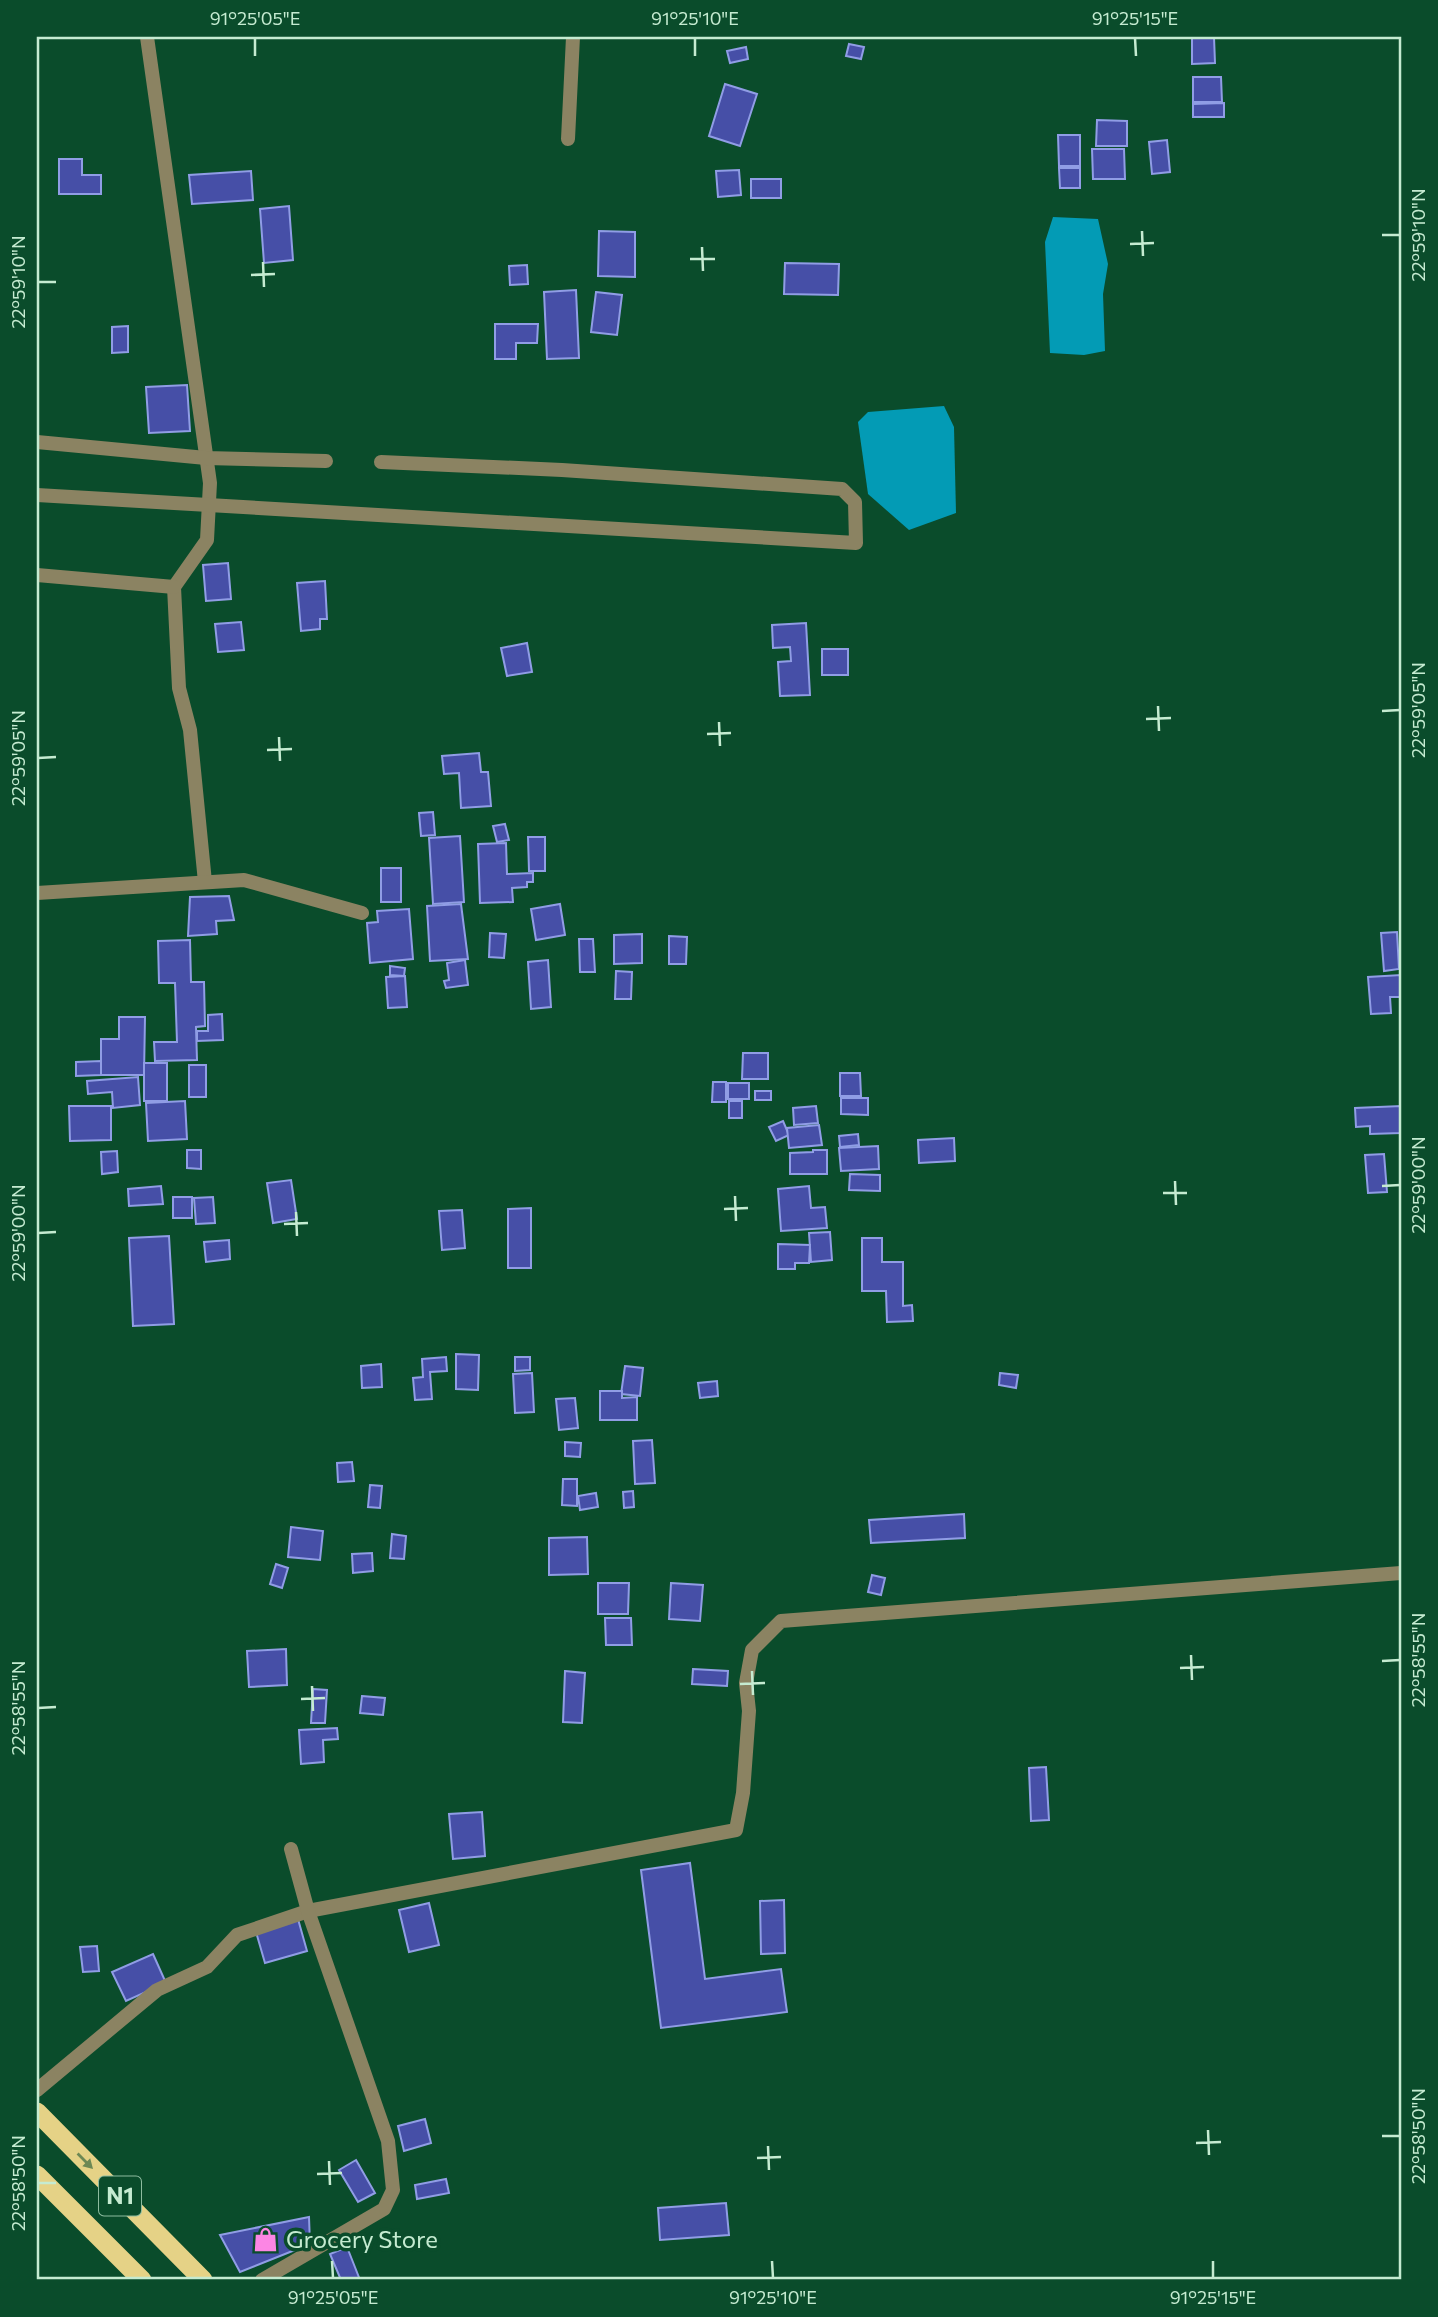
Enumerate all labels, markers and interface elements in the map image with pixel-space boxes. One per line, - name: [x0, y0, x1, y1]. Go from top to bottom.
- text: 91°25'05"E: [210, 7, 300, 29]
- text: 91°25'10"E: [651, 7, 739, 29]
- text: 91°25'15"E: [1092, 7, 1178, 29]
- text: 22°59'10"N: [1407, 188, 1429, 282]
- text: 22°59'10"N: [7, 235, 29, 329]
- text: 22°59'05"N: [1407, 662, 1429, 758]
- text: 22°59'05"N: [7, 710, 29, 806]
- text: 22°59'00"N: [1407, 1136, 1429, 1234]
- text: 22°59'00"N: [7, 1184, 29, 1282]
- text: 22°58'55"N: [1407, 1613, 1429, 1707]
- text: 22°58'55"N: [7, 1661, 29, 1755]
- text: 22°58'50"N: [1407, 2088, 1429, 2184]
- text: 22°58'50"N: [7, 2135, 29, 2231]
- one-way arrow: [76, 2152, 93, 2169]
- road number: N1: [99, 2176, 141, 2216]
- place label: Grocery Store: [286, 2224, 438, 2253]
- shop icon: Grocery Store: [252, 2226, 280, 2254]
- text: 91°25'05"E: [288, 2286, 378, 2308]
- text: 91°25'10"E: [729, 2286, 817, 2308]
- text: 91°25'15"E: [1170, 2286, 1256, 2308]

